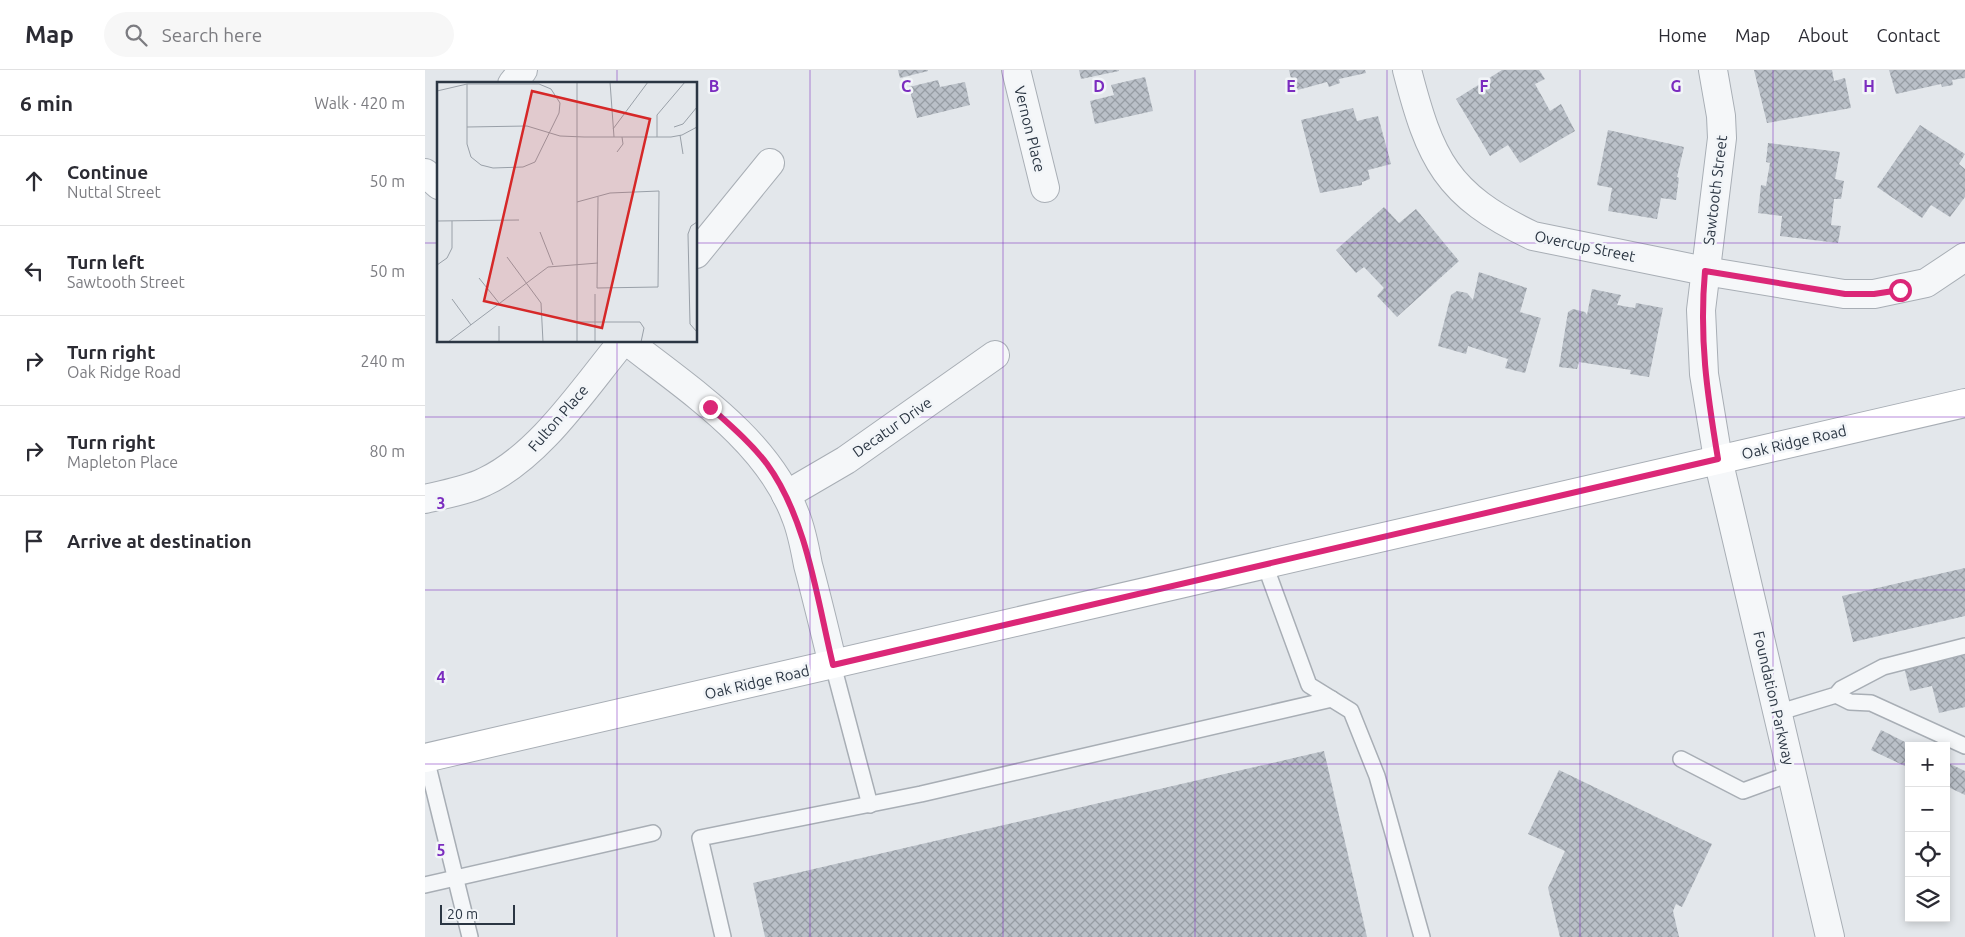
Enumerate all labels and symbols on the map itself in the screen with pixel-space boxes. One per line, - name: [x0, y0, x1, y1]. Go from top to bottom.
- text: B: [709, 77, 719, 95]
- text: C: [901, 77, 911, 95]
- text: D: [1093, 77, 1105, 95]
- text: E: [1286, 77, 1296, 95]
- text: F: [1480, 77, 1489, 95]
- text: G: [1670, 77, 1682, 95]
- text: H: [1863, 77, 1875, 95]
- inset map: [437, 82, 697, 342]
- street label: Vernon Place: [1011, 84, 1049, 174]
- street label: Sawtooth Street: [1700, 134, 1730, 246]
- street label: Overcup Street: [1533, 227, 1637, 265]
- route start: [1889, 279, 1912, 302]
- street label: Fulton Place: [524, 381, 592, 455]
- street label: Decatur Drive: [849, 393, 935, 461]
- route end: [699, 396, 722, 419]
- street label: Oak Ridge Road: [1740, 422, 1848, 462]
- text: 3: [436, 494, 446, 512]
- street label: Foundation Parkway: [1750, 629, 1798, 767]
- street label: Oak Ridge Road: [703, 662, 811, 702]
- text: 4: [436, 668, 446, 686]
- text: 5: [436, 841, 446, 859]
- scale bar: [440, 902, 515, 925]

